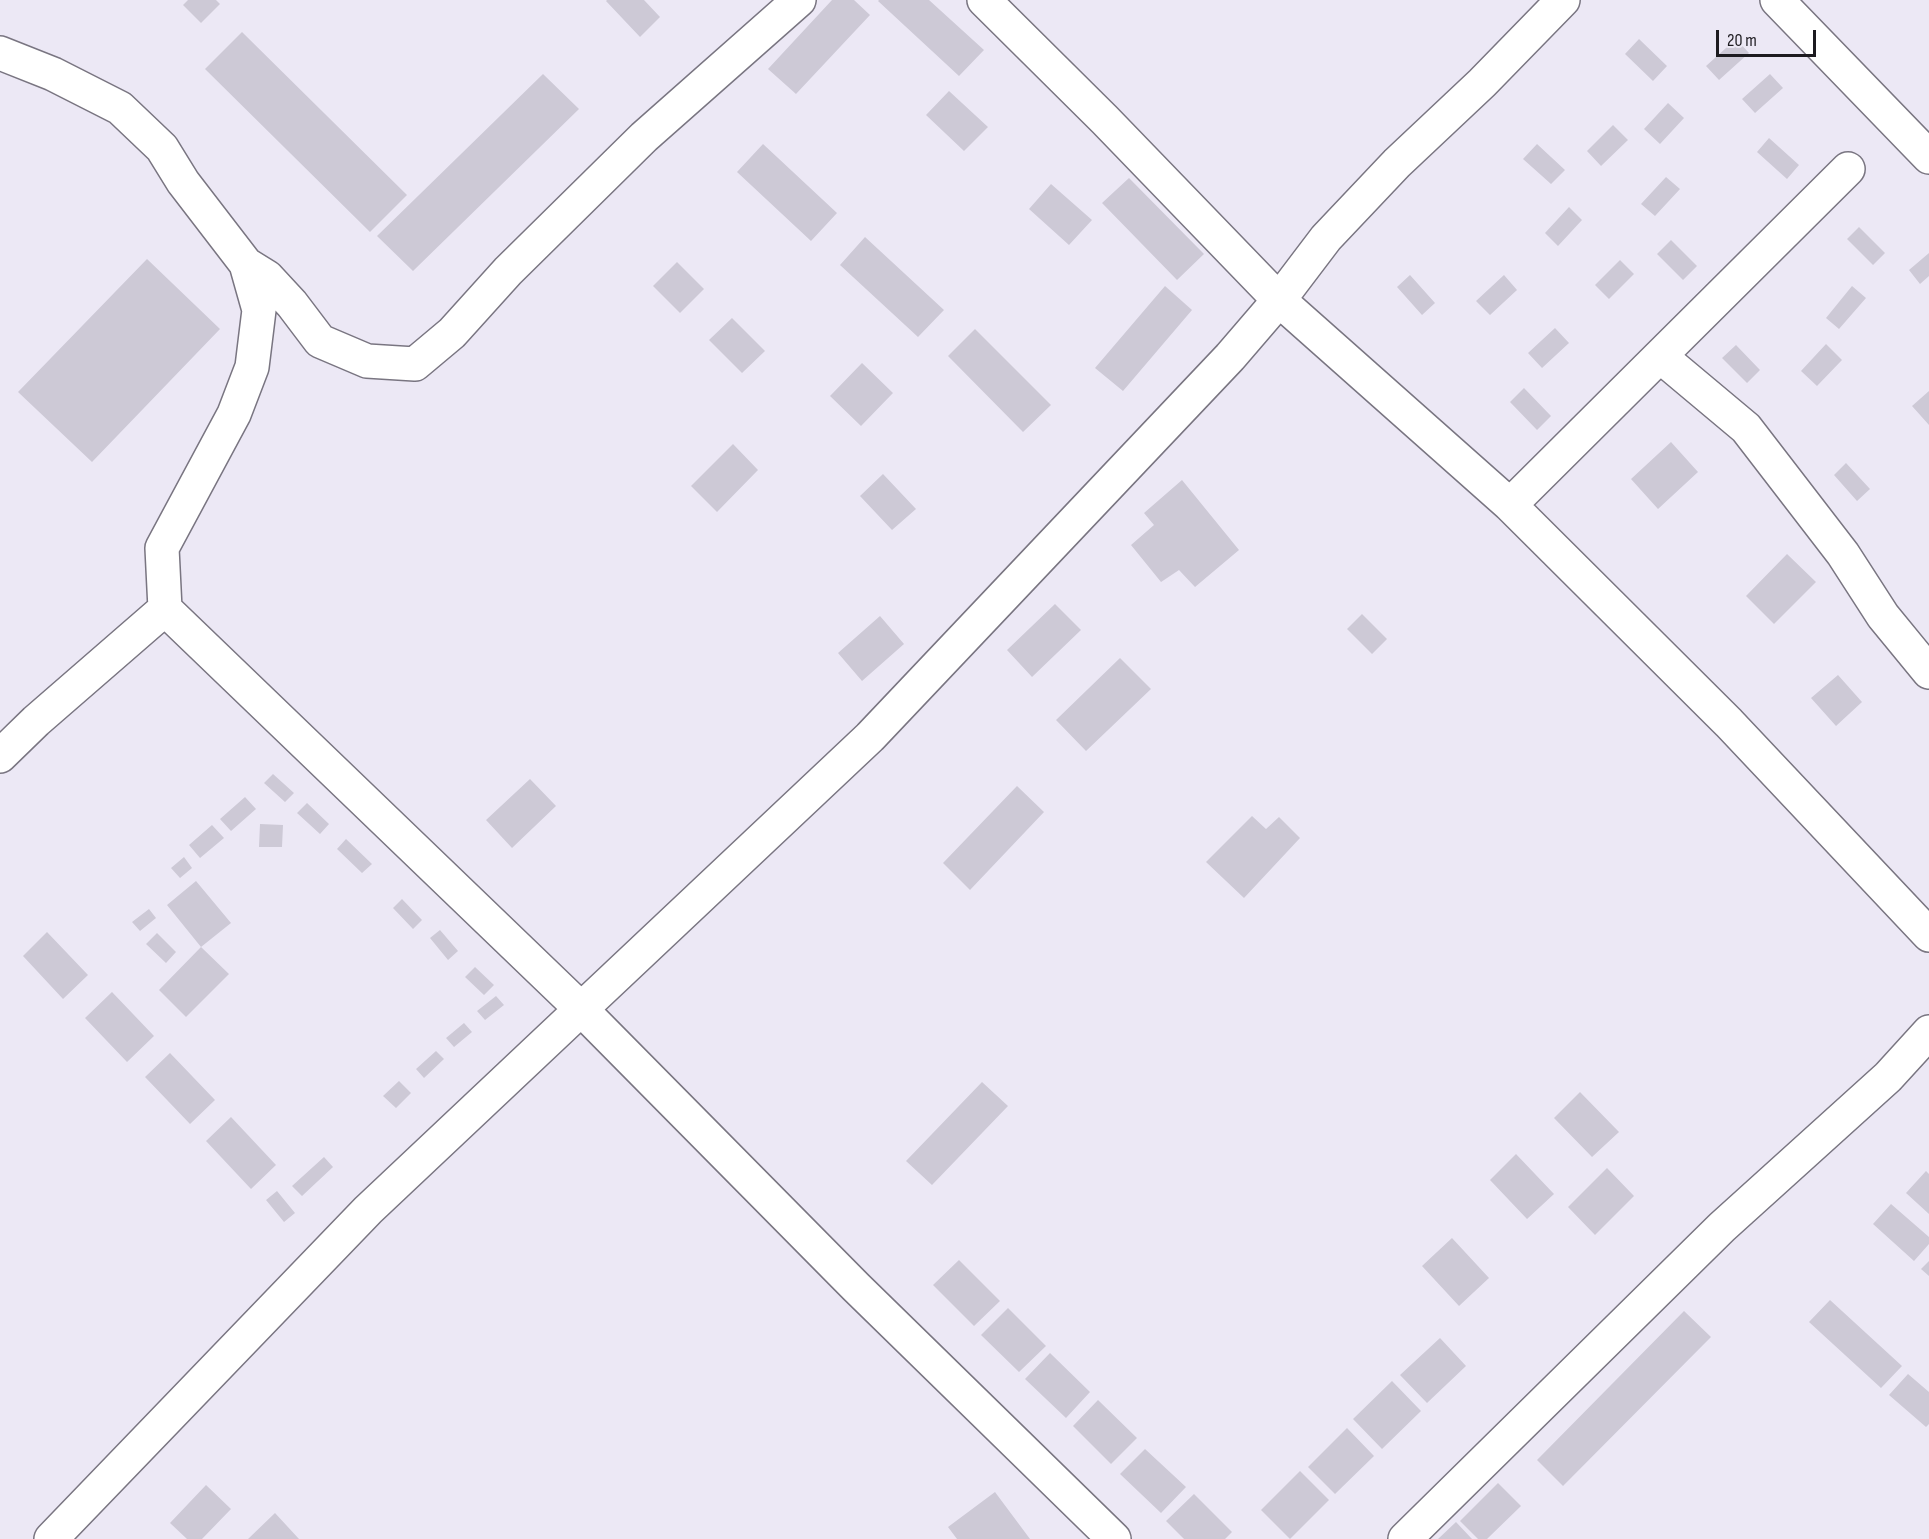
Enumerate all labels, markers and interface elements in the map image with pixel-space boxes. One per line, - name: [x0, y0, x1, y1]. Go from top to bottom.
- scale bar: [1719, 18, 1820, 56]
- text: 20 m: [1727, 30, 1757, 51]

